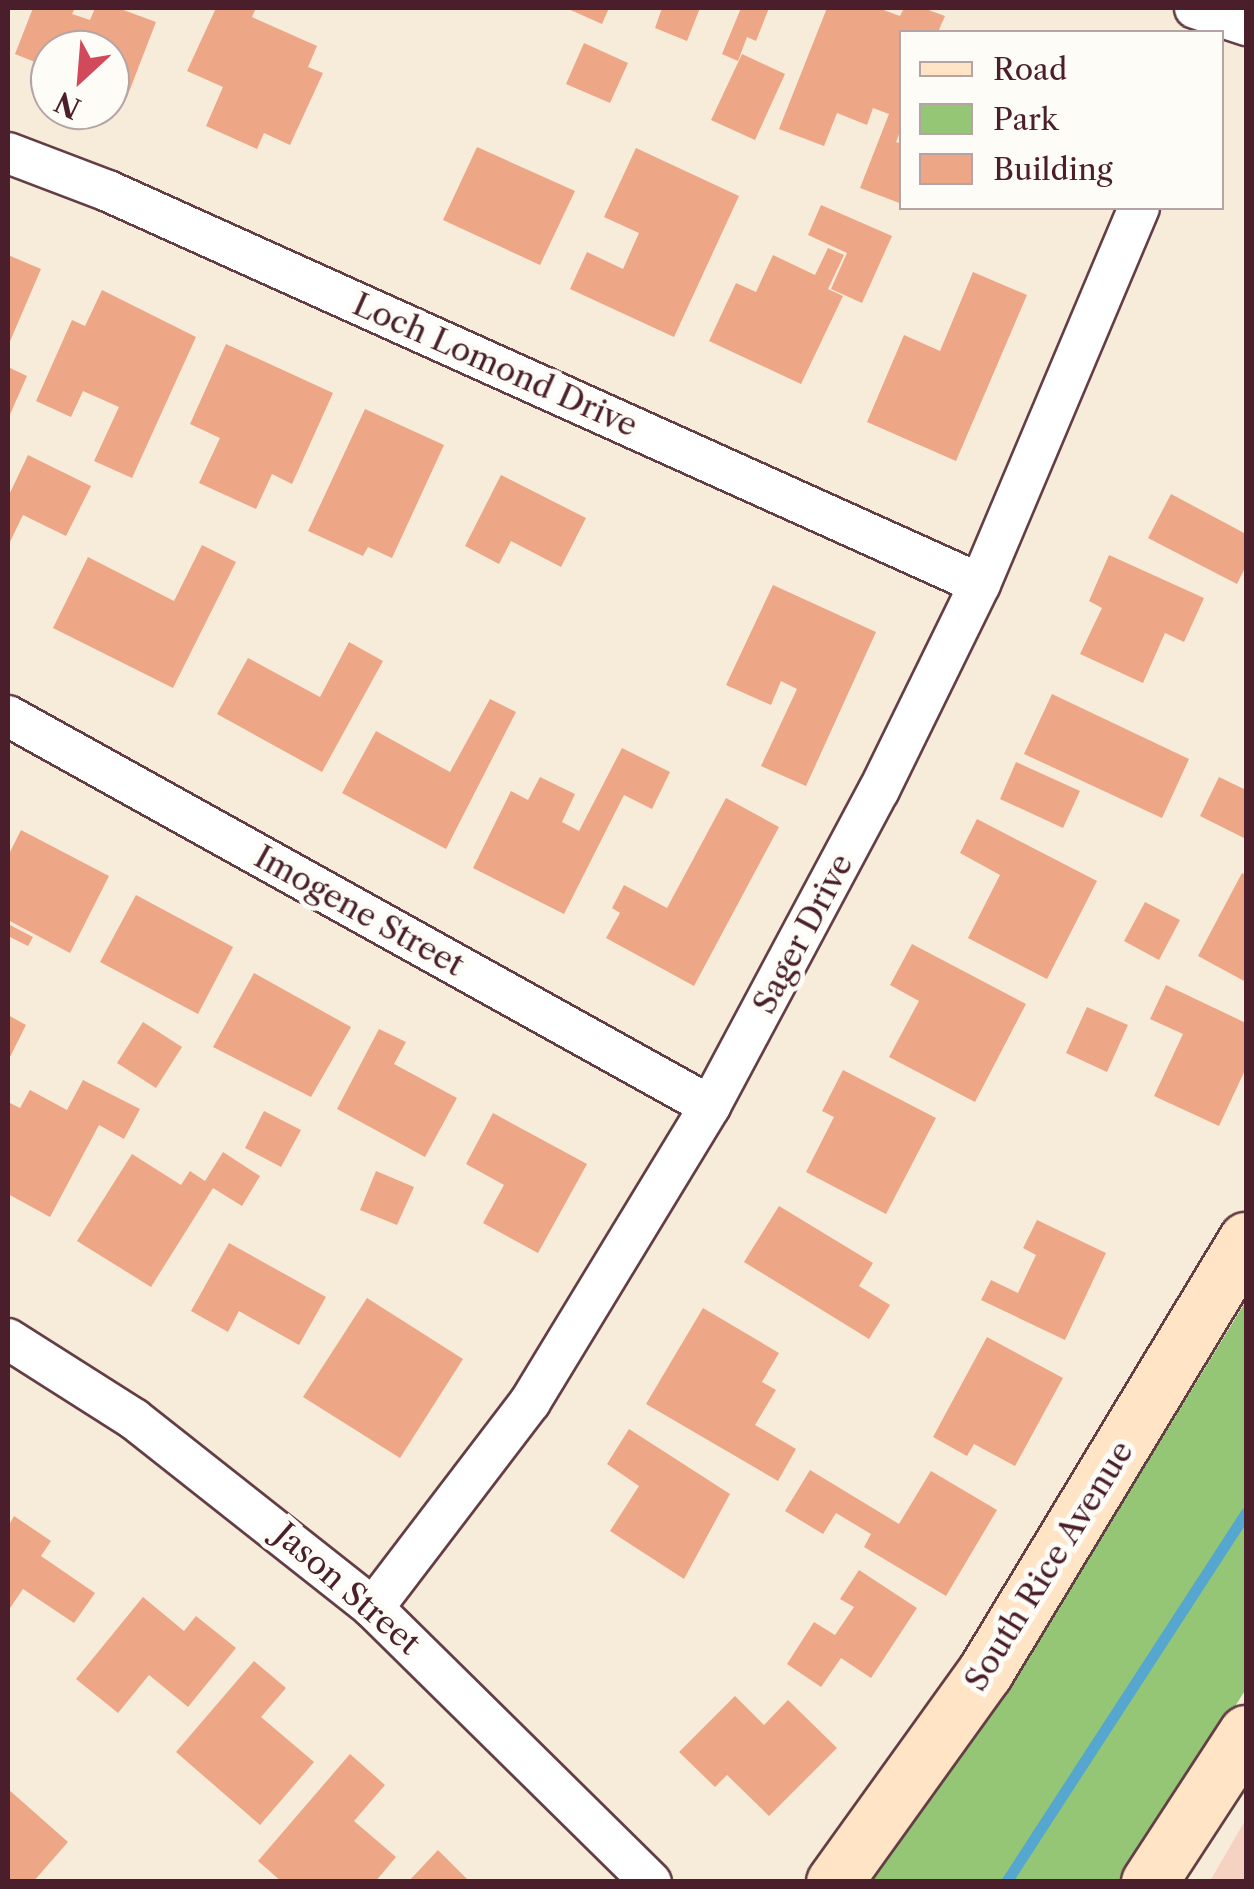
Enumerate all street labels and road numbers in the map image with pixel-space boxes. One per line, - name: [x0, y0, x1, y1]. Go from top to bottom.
- street label: Loch Lomond Drive: [347, 285, 643, 445]
- street label: Imogene Street: [248, 838, 470, 984]
- street label: Sager Drive: [745, 847, 861, 1021]
- street label: South Rice Avenue: [956, 1433, 1142, 1699]
- street label: Jason Street: [266, 1515, 428, 1663]

